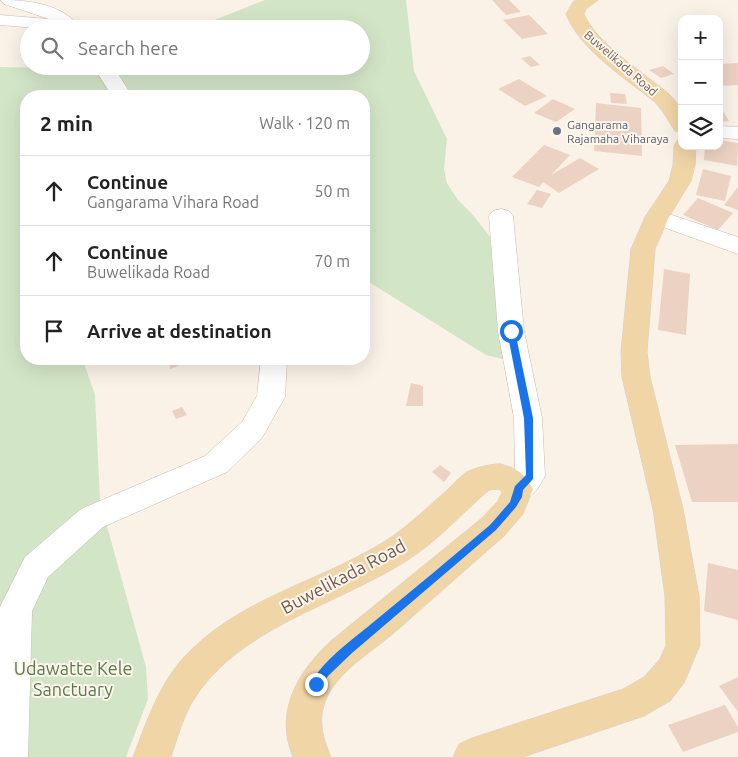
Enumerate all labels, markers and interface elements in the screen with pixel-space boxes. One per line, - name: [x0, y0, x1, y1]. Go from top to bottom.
- map controls: [678, 15, 723, 150]
- button: +: [678, 15, 723, 60]
- search box: [20, 20, 370, 75]
- street label: Buwelikada Road: [582, 28, 660, 98]
- icon: search: [38, 34, 66, 62]
- text: Search here: [78, 37, 178, 59]
- button: −: [678, 60, 723, 105]
- button: layers: [678, 105, 723, 150]
- text: 2 min: [40, 111, 93, 135]
- text: Walk · 120 m: [259, 114, 350, 132]
- place label: Gangarama Rajamaha Viharaya: [567, 118, 669, 145]
- marker: Gangarama Rajamaha Viharaya: [551, 125, 563, 137]
- text: Continue: [87, 171, 168, 193]
- icon: ahead: [40, 177, 68, 205]
- text: 50 m: [314, 182, 350, 200]
- text: Gangarama Vihara Road: [87, 193, 259, 211]
- text: Continue: [87, 241, 168, 263]
- icon: ahead: [40, 247, 68, 275]
- text: 70 m: [314, 252, 350, 270]
- text: Buwelikada Road: [87, 263, 210, 281]
- icon: arrive: [40, 317, 68, 345]
- text: Arrive at destination: [87, 320, 272, 342]
- route start: [500, 320, 523, 343]
- street label: Buwelikada Road: [277, 535, 409, 617]
- park label: Udawatte Kele Sanctuary: [14, 658, 132, 699]
- route end: [305, 673, 328, 696]

